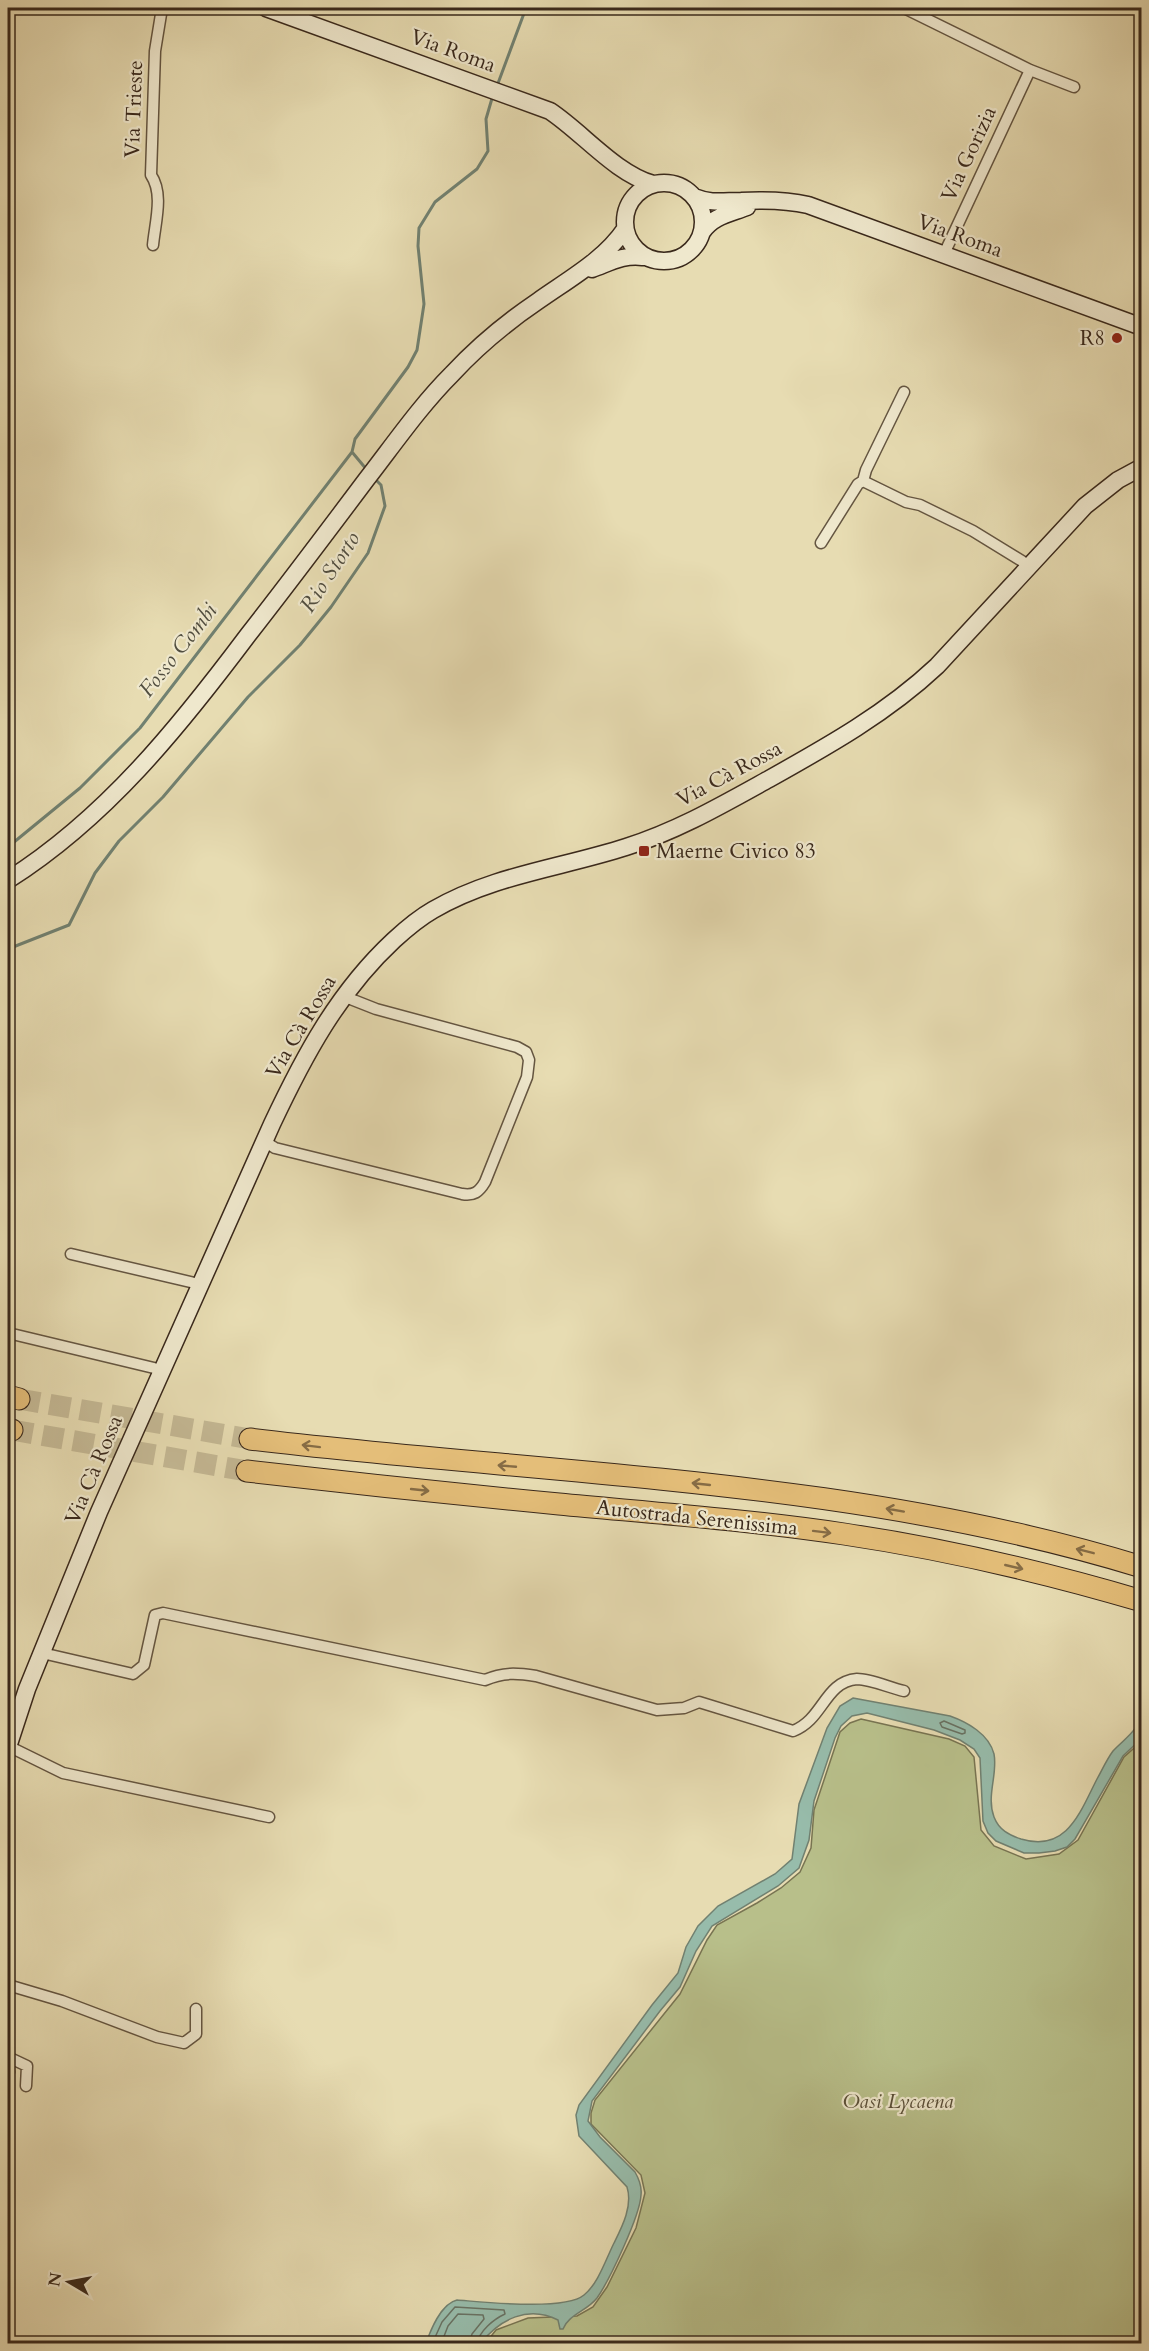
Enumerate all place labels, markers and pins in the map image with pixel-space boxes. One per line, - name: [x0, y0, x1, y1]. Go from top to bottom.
- place label: R8: [1080, 324, 1105, 353]
- marker: R8: [1110, 331, 1124, 345]
- place label: Maerne Civico 83: [656, 837, 816, 866]
- marker: Maerne Civico 83: [637, 844, 651, 858]

